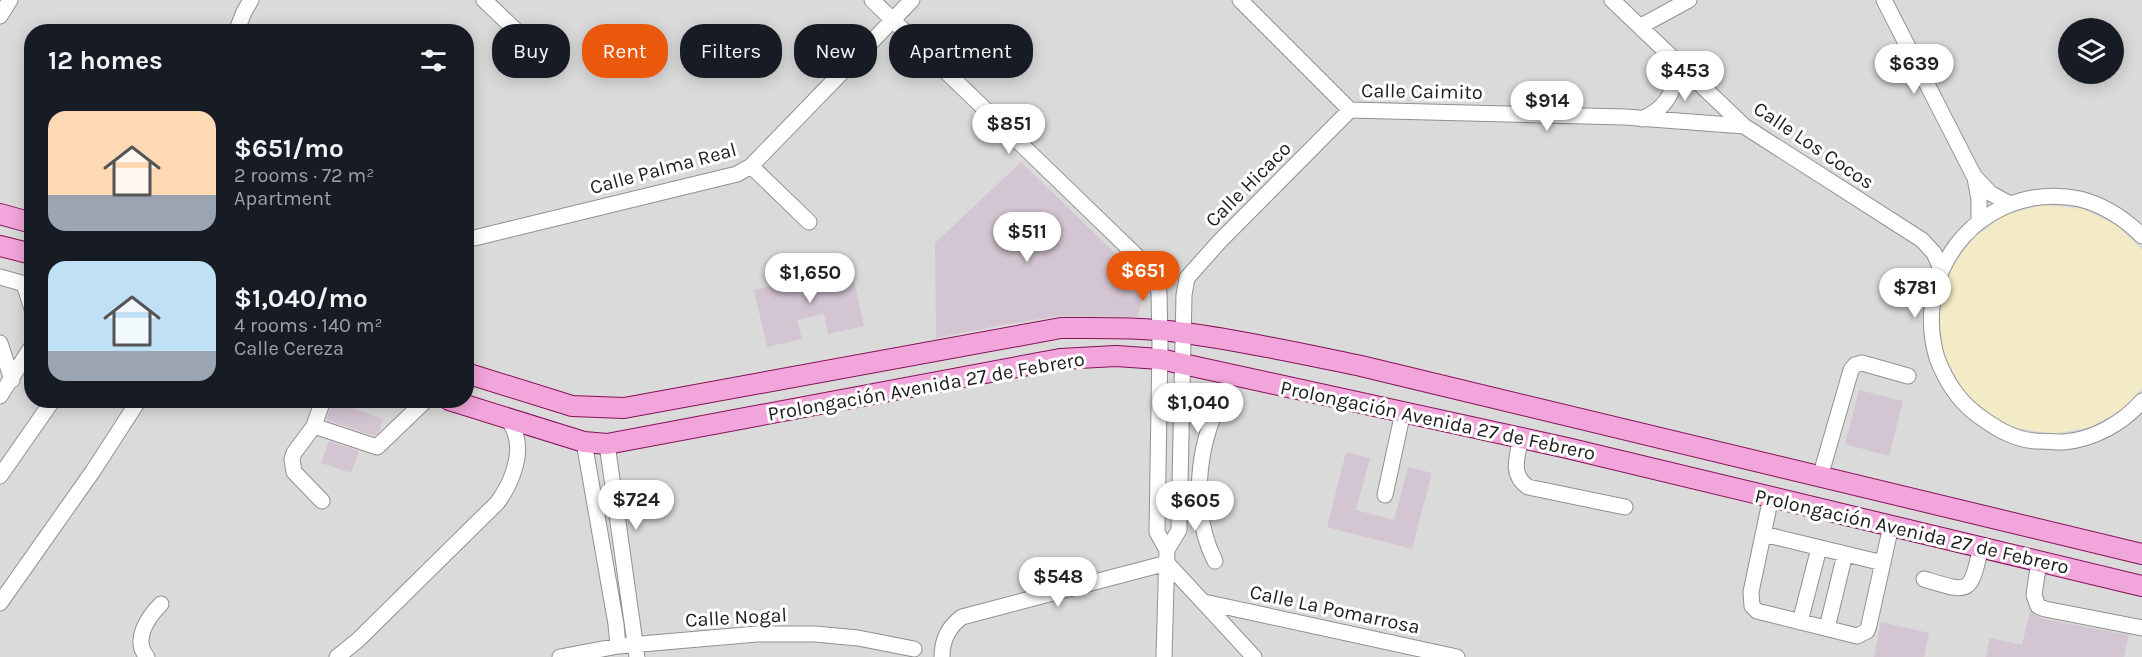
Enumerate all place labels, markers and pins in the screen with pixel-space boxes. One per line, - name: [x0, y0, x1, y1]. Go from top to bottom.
- pin: $639: [1878, 44, 1950, 95]
- pin: $453: [1649, 51, 1721, 102]
- pin: $914: [1511, 81, 1583, 132]
- pin: $851: [973, 104, 1045, 155]
- pin: $511: [991, 212, 1063, 263]
- pin: $651: [1107, 251, 1179, 302]
- pin: $1,650: [761, 253, 859, 304]
- pin: $781: [1879, 268, 1951, 319]
- pin: $1,040: [1149, 383, 1247, 434]
- pin: $724: [600, 480, 672, 531]
- pin: $605: [1159, 481, 1231, 532]
- pin: $548: [1022, 557, 1094, 608]

